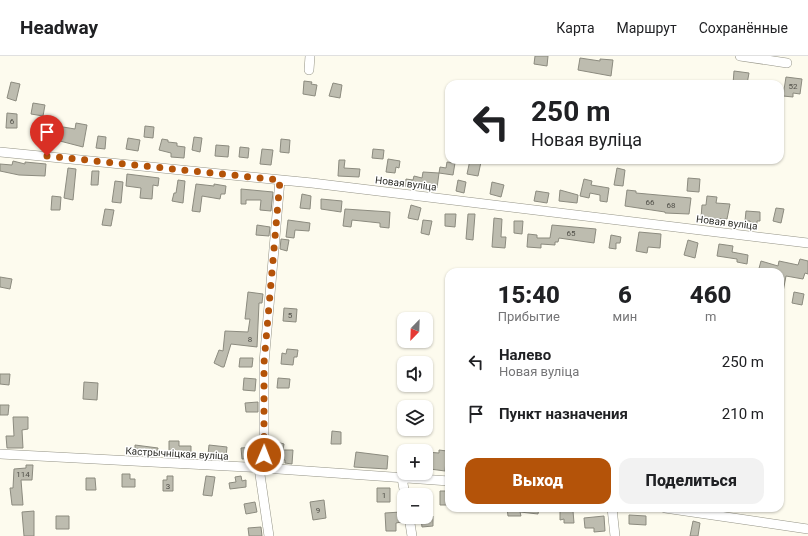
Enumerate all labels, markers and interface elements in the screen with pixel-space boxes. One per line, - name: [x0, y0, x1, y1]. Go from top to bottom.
- text: Headway: [20, 16, 98, 39]
- text: Карта: [556, 20, 595, 36]
- text: Маршрут: [617, 20, 677, 36]
- text: Сохранённые: [699, 20, 788, 36]
- house number: 52: [789, 82, 798, 91]
- text: 250 m: [531, 95, 610, 128]
- icon: left: [465, 96, 517, 148]
- pin: [30, 115, 64, 156]
- house number: 6: [10, 117, 15, 126]
- icon: arrive: [36, 121, 58, 143]
- text: Новая вуліца: [531, 129, 642, 150]
- street label: Новая вуліца: [375, 174, 437, 193]
- house number: 66: [646, 198, 655, 207]
- house number: 68: [667, 201, 676, 210]
- street label: Новая вуліца: [696, 213, 758, 232]
- house number: 65: [567, 229, 576, 238]
- text: 15:40: [498, 281, 560, 309]
- text: 6: [618, 281, 632, 309]
- text: 460: [690, 281, 731, 309]
- text: Прибытие: [498, 309, 560, 324]
- text: мин: [613, 309, 637, 324]
- text: m: [705, 309, 716, 324]
- house number: 5: [288, 311, 293, 320]
- north arrow: [397, 312, 433, 348]
- map controls: [397, 312, 433, 524]
- house number: 8: [248, 335, 253, 344]
- text: Налево: [499, 346, 551, 364]
- icon: left: [465, 351, 487, 373]
- text: 250 m: [722, 353, 764, 371]
- button: sound: [397, 356, 433, 392]
- text: Новая вуліца: [499, 364, 579, 379]
- button: layers: [397, 400, 433, 436]
- icon: arrive: [465, 403, 487, 425]
- text: Пункт назначения: [499, 405, 628, 423]
- text: 210 m: [722, 405, 764, 423]
- position arrow: [243, 434, 285, 476]
- button: +: [397, 444, 433, 480]
- street label: Кастрычніцкая вуліца: [125, 445, 229, 462]
- button: Выход: [465, 458, 611, 504]
- button: Поделиться: [619, 458, 764, 504]
- house number: 114: [16, 470, 30, 479]
- house number: 3: [166, 482, 170, 491]
- button: −: [397, 488, 433, 524]
- house number: 1: [382, 491, 386, 500]
- house number: 9: [316, 506, 320, 515]

